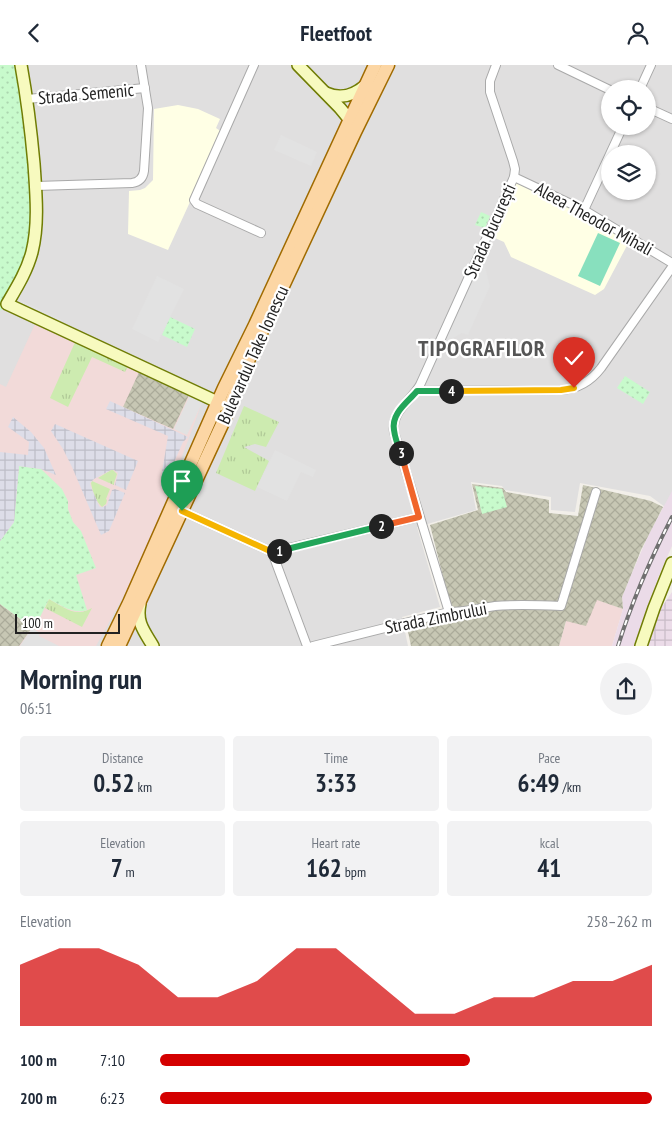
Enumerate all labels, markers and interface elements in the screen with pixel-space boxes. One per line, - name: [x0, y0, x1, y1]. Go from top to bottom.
- icon: back: [20, 19, 48, 47]
- text: Fleetfoot: [300, 19, 372, 47]
- icon: person: [624, 19, 652, 47]
- street label: Strada Semenic: [37, 78, 135, 109]
- map controls: [601, 80, 656, 200]
- button: locate: [601, 80, 656, 135]
- button: layers: [601, 145, 656, 200]
- street label: Aleea Theodor Mihali: [531, 177, 658, 261]
- street label: Strada București: [458, 180, 521, 282]
- street label: Bulevardul Take Ionescu: [212, 282, 293, 428]
- district label: TIPOGRAFILOR: [418, 334, 546, 362]
- pin: [553, 337, 595, 388]
- icon: check: [560, 344, 588, 372]
- pin: 4: [438, 379, 464, 403]
- text: 4: [448, 382, 455, 400]
- pin: 3: [388, 441, 414, 465]
- text: 3: [398, 444, 405, 462]
- pin: [161, 460, 203, 511]
- icon: arrive: [168, 467, 196, 495]
- pin: 2: [368, 513, 394, 539]
- text: 2: [378, 517, 385, 535]
- pin: 1: [266, 539, 292, 563]
- text: 1: [276, 542, 283, 560]
- street label: Strada Zimbrului: [383, 596, 489, 639]
- scale bar: [15, 611, 120, 634]
- text: 100 m: [22, 614, 53, 632]
- text: Morning run: [20, 660, 142, 697]
- button: share: [600, 663, 652, 715]
- text: 06:51: [20, 698, 52, 718]
- text: Distance: [102, 749, 143, 767]
- text: Time: [324, 749, 348, 767]
- text: Pace: [538, 749, 560, 767]
- text: 0.52: [93, 767, 134, 799]
- text: 3:33: [315, 767, 357, 799]
- text: 6:49: [517, 767, 560, 799]
- text: km: [134, 778, 152, 796]
- text: /km: [560, 778, 581, 796]
- text: Elevation: [100, 834, 145, 852]
- text: Heart rate: [312, 834, 360, 852]
- text: kcal: [540, 834, 559, 852]
- text: 7: [111, 852, 123, 884]
- text: 162: [306, 852, 342, 884]
- text: 41: [537, 852, 561, 884]
- text: m: [123, 863, 135, 881]
- text: bpm: [342, 863, 366, 881]
- text: Elevation: [20, 911, 71, 931]
- text: 258–262 m: [587, 911, 652, 931]
- text: 100 m: [20, 1050, 57, 1070]
- text: 7:10: [100, 1050, 125, 1070]
- text: 200 m: [20, 1088, 57, 1108]
- text: 6:23: [100, 1088, 125, 1108]

